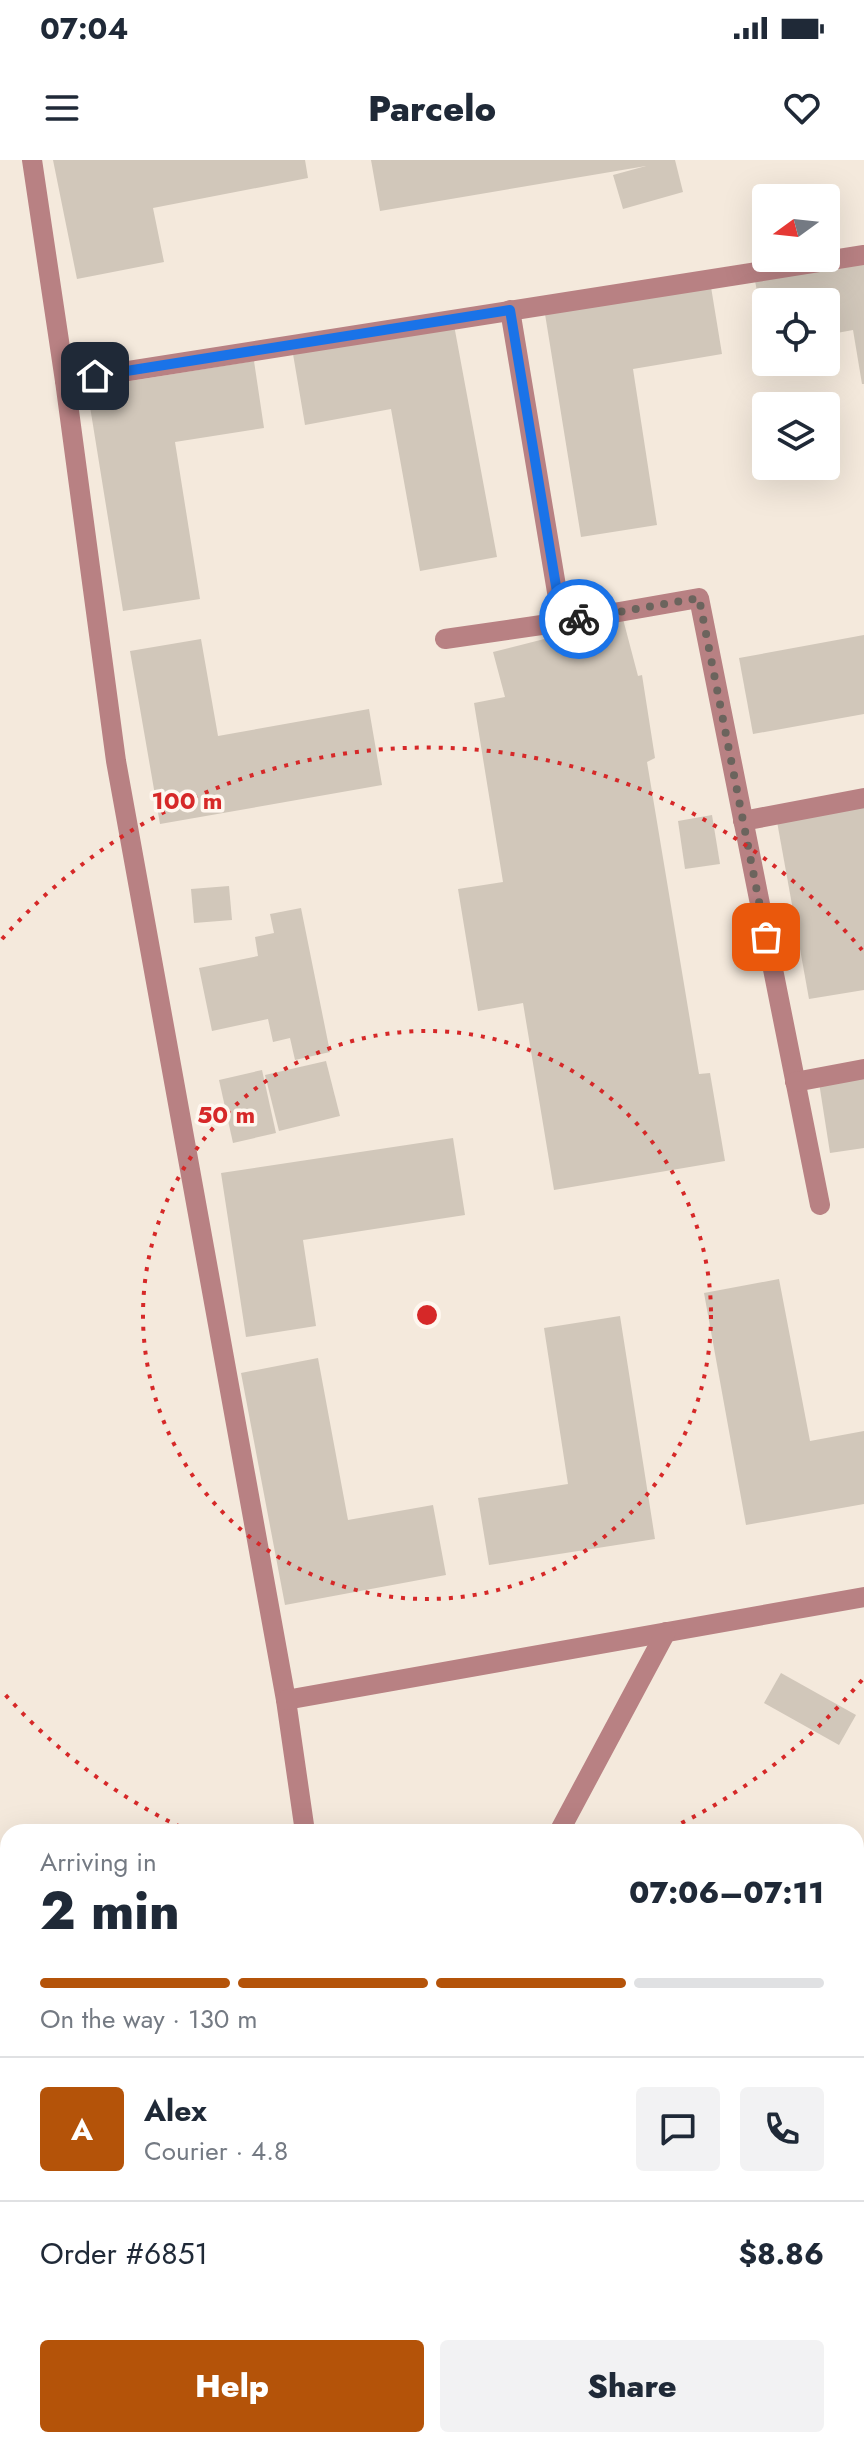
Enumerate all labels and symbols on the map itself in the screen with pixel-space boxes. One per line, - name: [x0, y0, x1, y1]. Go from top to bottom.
- north arrow: [752, 184, 840, 272]
- pin: [61, 342, 129, 410]
- courier: [539, 579, 619, 659]
- text: 100 m: [152, 783, 222, 818]
- pin: [732, 903, 800, 971]
- text: 50 m: [197, 1097, 255, 1132]
- centre of rings: [413, 1301, 441, 1329]

